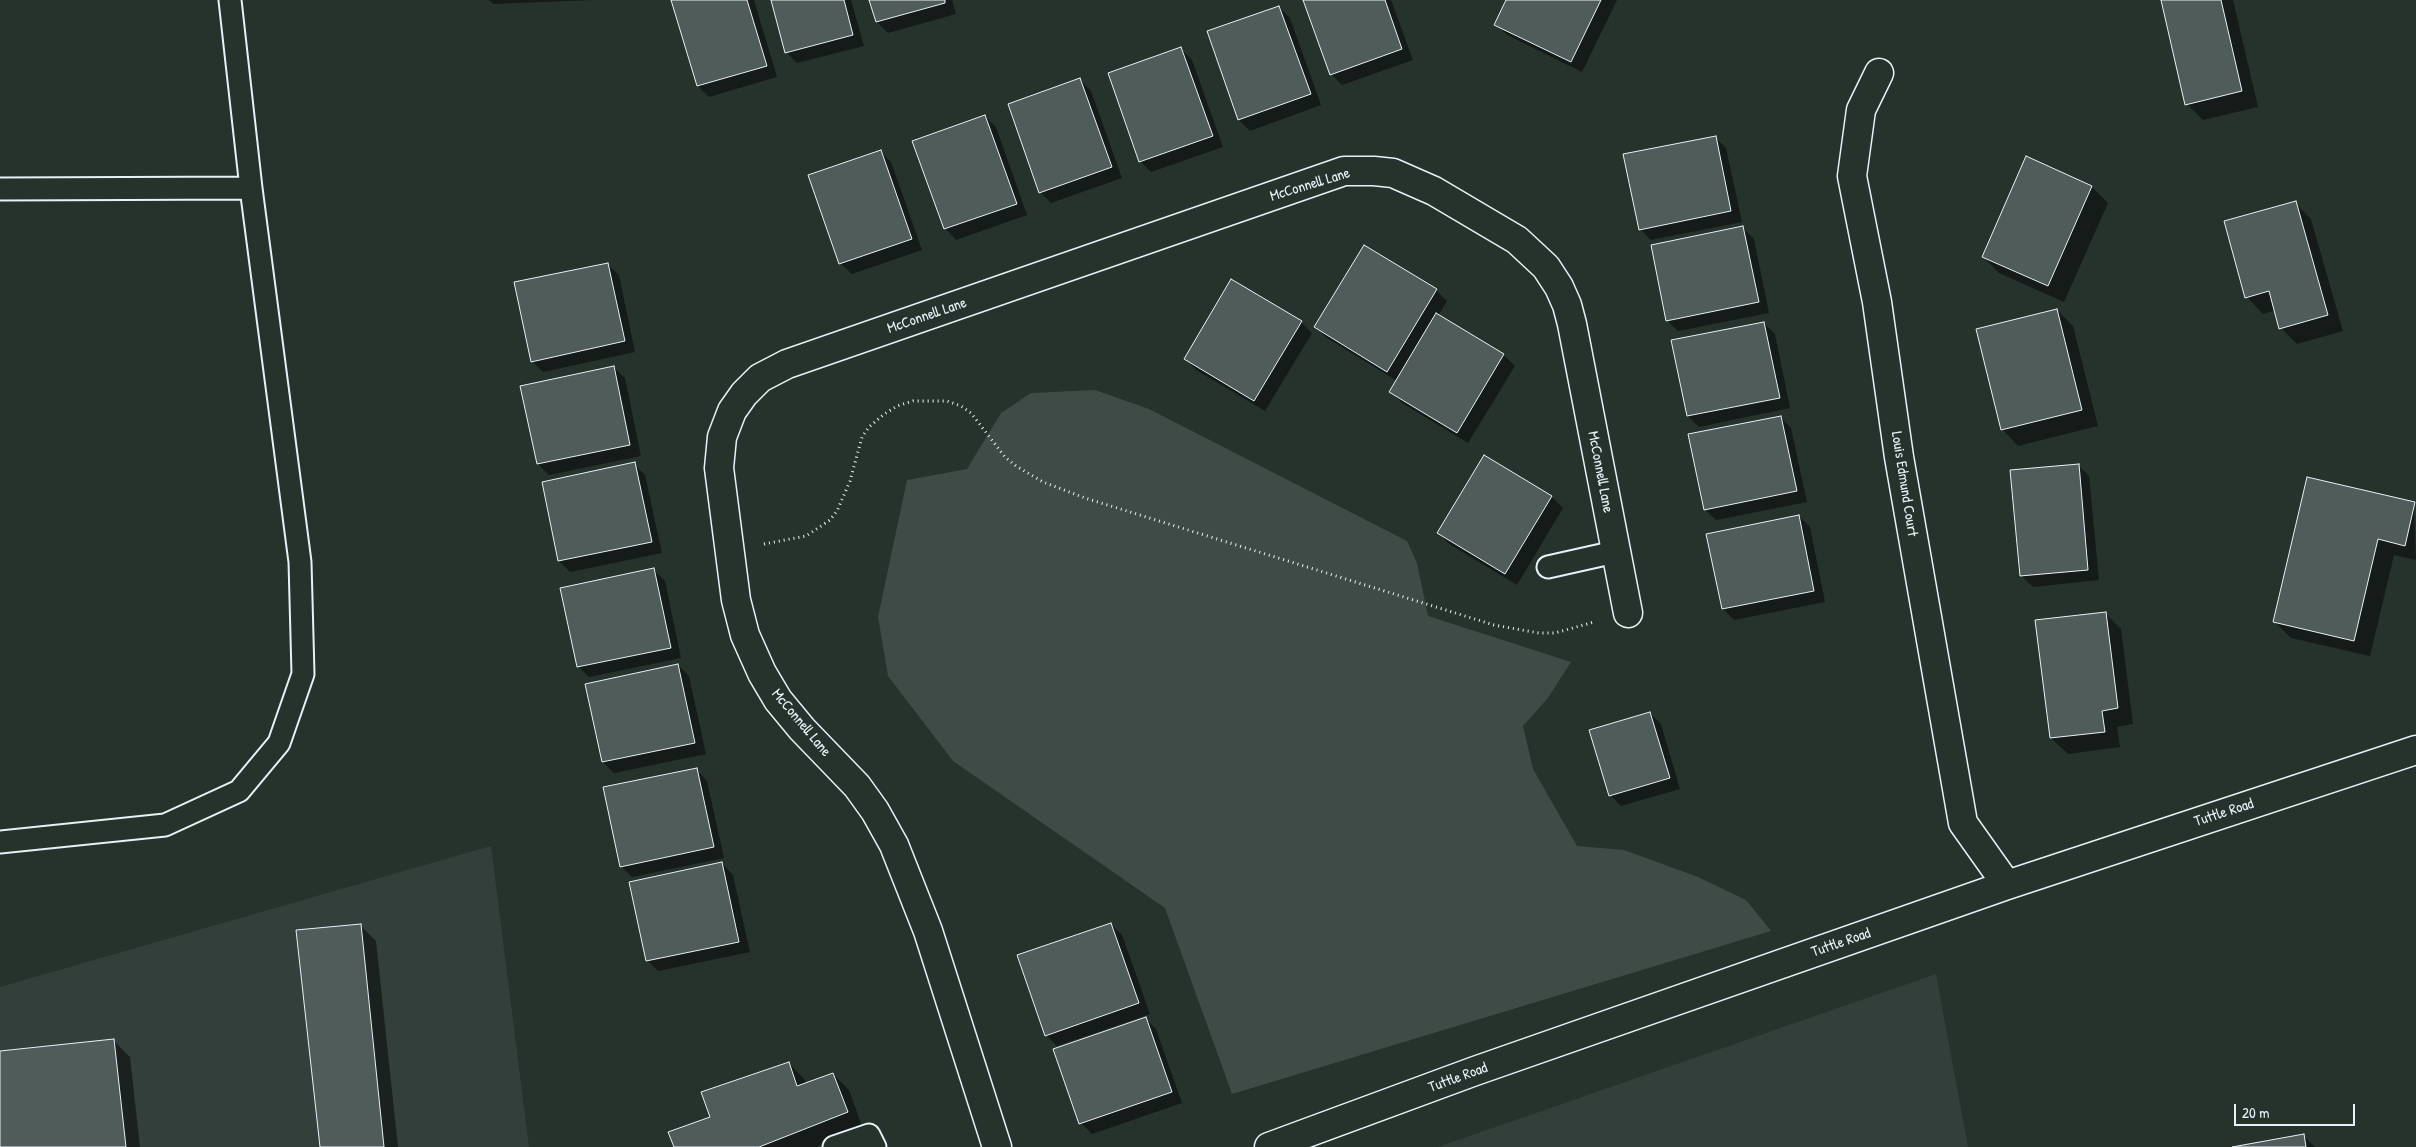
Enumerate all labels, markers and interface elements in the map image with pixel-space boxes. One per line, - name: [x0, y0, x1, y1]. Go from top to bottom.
- street label: McConnell Lane: [1268, 164, 1352, 206]
- street label: McConnell Lane: [885, 294, 969, 338]
- street label: McConnell Lane: [1583, 430, 1617, 514]
- street label: Louis Edmund Court: [1887, 430, 1921, 538]
- street label: McConnell Lane: [768, 686, 834, 760]
- street label: Tuttle Road: [2192, 795, 2256, 831]
- street label: Tuttle Road: [1809, 925, 1873, 961]
- street label: Tuttle Road: [1426, 1059, 1490, 1097]
- scale bar: [2236, 1094, 2357, 1126]
- text: 20 m: [2242, 1102, 2269, 1123]

